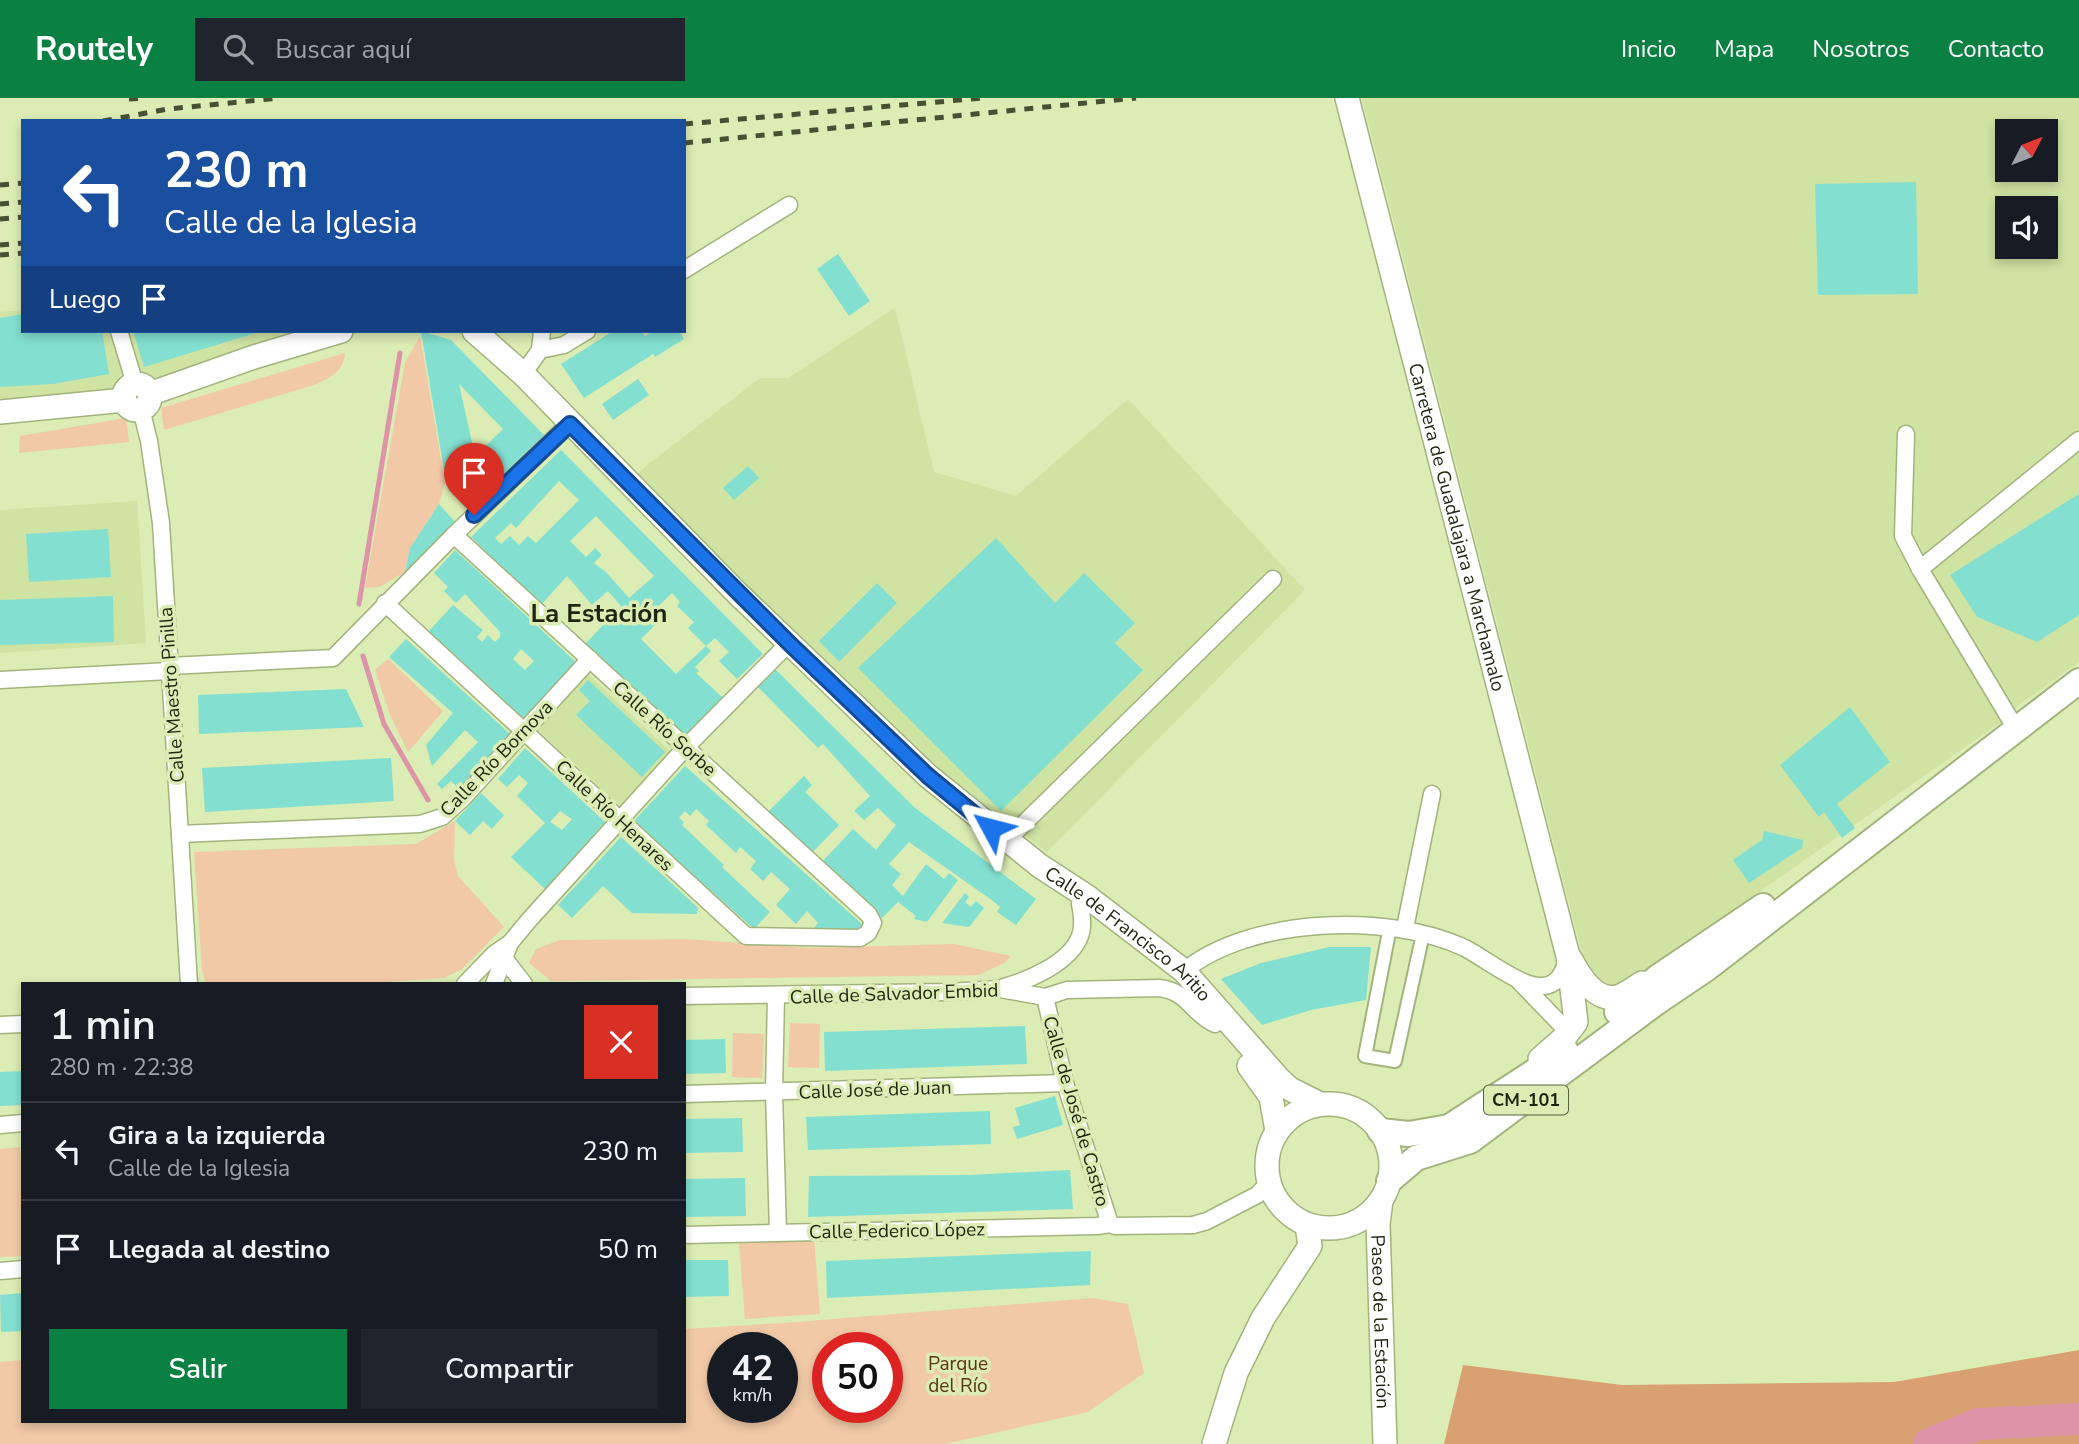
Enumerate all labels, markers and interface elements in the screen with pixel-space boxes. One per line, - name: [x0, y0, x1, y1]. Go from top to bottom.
- search box: [195, 18, 685, 81]
- text: Routely: [35, 27, 153, 72]
- icon: search: [219, 30, 257, 68]
- text: Buscar aquí: [275, 32, 411, 67]
- text: Inicio: [1621, 33, 1676, 65]
- text: Mapa: [1714, 33, 1774, 65]
- text: Nosotros: [1812, 33, 1910, 65]
- text: Contacto: [1948, 33, 2044, 65]
- north arrow: [1995, 119, 2058, 182]
- map controls: [1995, 119, 2058, 259]
- text: 230 m: [164, 137, 308, 204]
- icon: left: [49, 147, 140, 238]
- button: sound: [1995, 196, 2058, 259]
- text: Calle de la Iglesia: [164, 201, 418, 244]
- icon: arrive: [135, 280, 173, 318]
- text: Luego: [49, 282, 121, 317]
- street label: Carretera de Guadalajara a Marchamalo: [1402, 360, 1511, 694]
- pin: [444, 443, 504, 515]
- icon: arrive: [455, 454, 493, 492]
- district label: La Estación: [530, 596, 668, 631]
- street label: Calle Maestro Pinilla: [153, 606, 191, 784]
- street label: Calle Río Sorbe: [607, 675, 722, 782]
- street label: Calle Río Bornova: [434, 695, 559, 823]
- street label: Calle Río Henares: [550, 754, 679, 877]
- position arrow: [954, 791, 1028, 865]
- street label: Calle de Francisco Aritio: [1039, 861, 1217, 1007]
- street label: Calle de Salvador Embid: [789, 977, 999, 1011]
- text: 1 min: [49, 997, 156, 1054]
- button: close: [584, 1005, 658, 1079]
- street label: Calle de José de Castro: [1036, 1013, 1116, 1210]
- text: 280 m · 22:38: [49, 1052, 194, 1083]
- street label: Calle José de Juan: [798, 1074, 952, 1106]
- road number: CM-101: [1484, 1085, 1568, 1114]
- text: Gira a la izquierda: [108, 1118, 326, 1153]
- icon: left: [49, 1132, 87, 1170]
- text: 230 m: [582, 1134, 658, 1169]
- text: Calle de la Iglesia: [108, 1153, 290, 1184]
- street label: Calle Federico López: [809, 1216, 985, 1246]
- icon: arrive: [49, 1230, 87, 1268]
- text: Llegada al destino: [108, 1232, 330, 1267]
- text: 50 m: [598, 1232, 658, 1267]
- street label: Paseo de la Estación: [1364, 1234, 1396, 1409]
- button: Salir: [49, 1329, 347, 1409]
- button: Compartir: [361, 1329, 658, 1409]
- speed limit sign: 50: [812, 1332, 903, 1423]
- text: 42: [731, 1345, 774, 1392]
- park label: Parque del Río: [928, 1351, 988, 1399]
- text: km/h: [733, 1383, 772, 1407]

